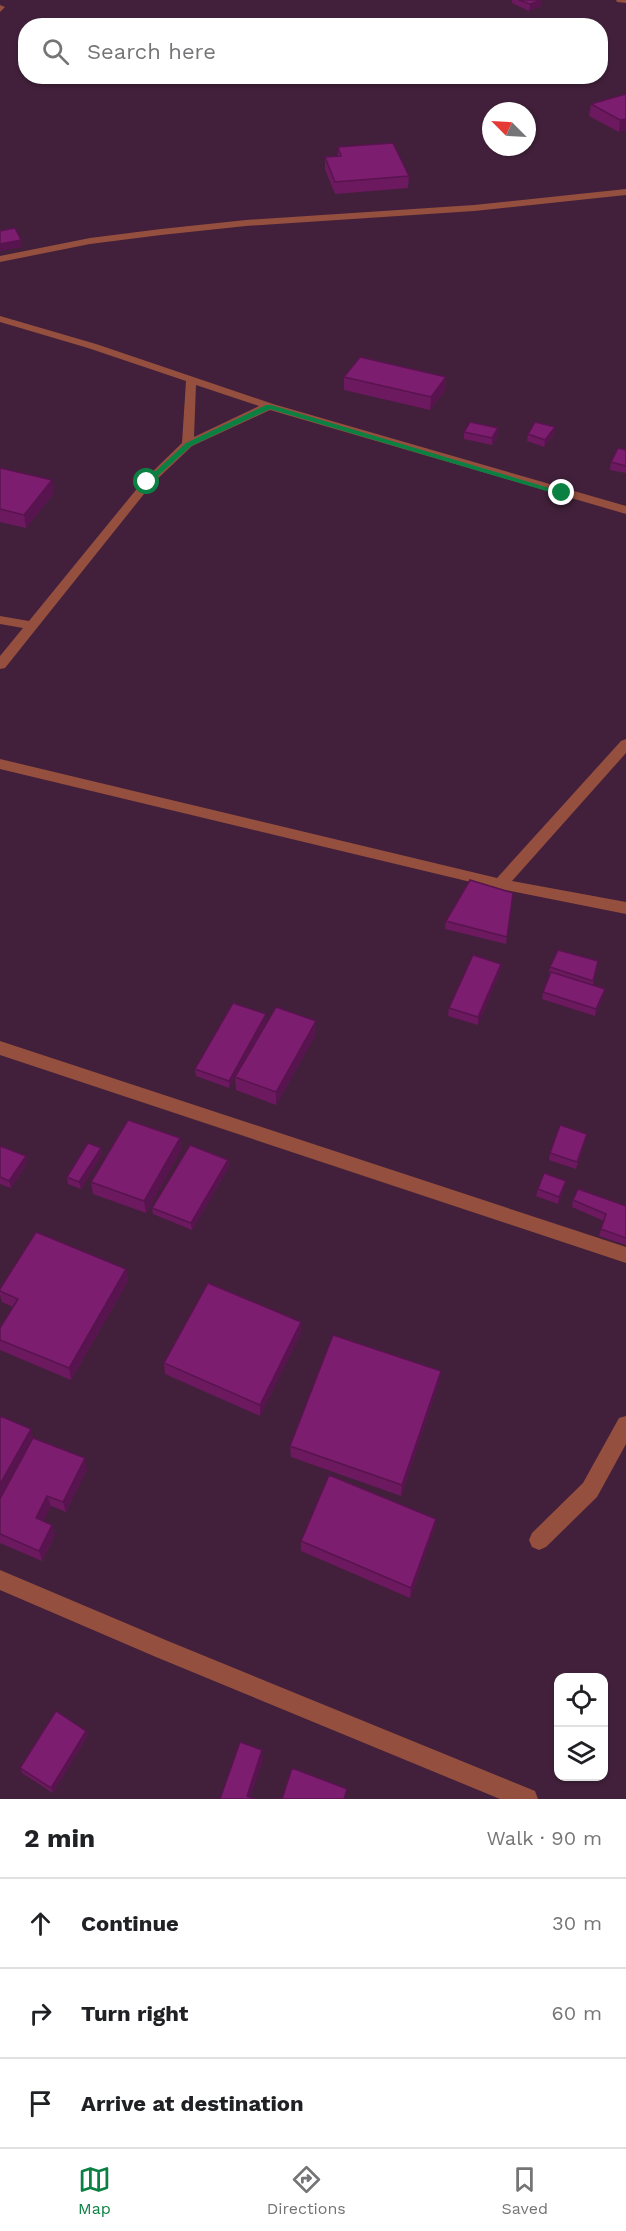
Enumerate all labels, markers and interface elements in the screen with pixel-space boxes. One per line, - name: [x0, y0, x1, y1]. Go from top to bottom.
- search box: [18, 18, 608, 84]
- icon: search: [39, 35, 72, 68]
- text: Search here: [87, 39, 216, 64]
- north arrow: [482, 102, 536, 156]
- route start: [133, 468, 159, 494]
- route end: [548, 479, 574, 505]
- map controls: [554, 1673, 608, 1781]
- button: locate: [554, 1673, 608, 1727]
- button: layers: [554, 1727, 608, 1781]
- text: 2 min: [24, 1823, 95, 1853]
- text: Walk · 90 m: [486, 1826, 602, 1850]
- icon: ahead: [24, 1907, 57, 1940]
- text: Continue: [81, 1911, 179, 1936]
- text: 30 m: [552, 1911, 602, 1935]
- icon: right: [24, 1997, 57, 2030]
- text: Turn right: [81, 2001, 188, 2026]
- text: 60 m: [552, 2001, 602, 2025]
- icon: arrive: [24, 2087, 57, 2120]
- text: Arrive at destination: [81, 2091, 304, 2116]
- tab: Map: [78, 2163, 111, 2218]
- tab: Directions: [267, 2163, 346, 2218]
- tab: Saved: [502, 2163, 548, 2218]

